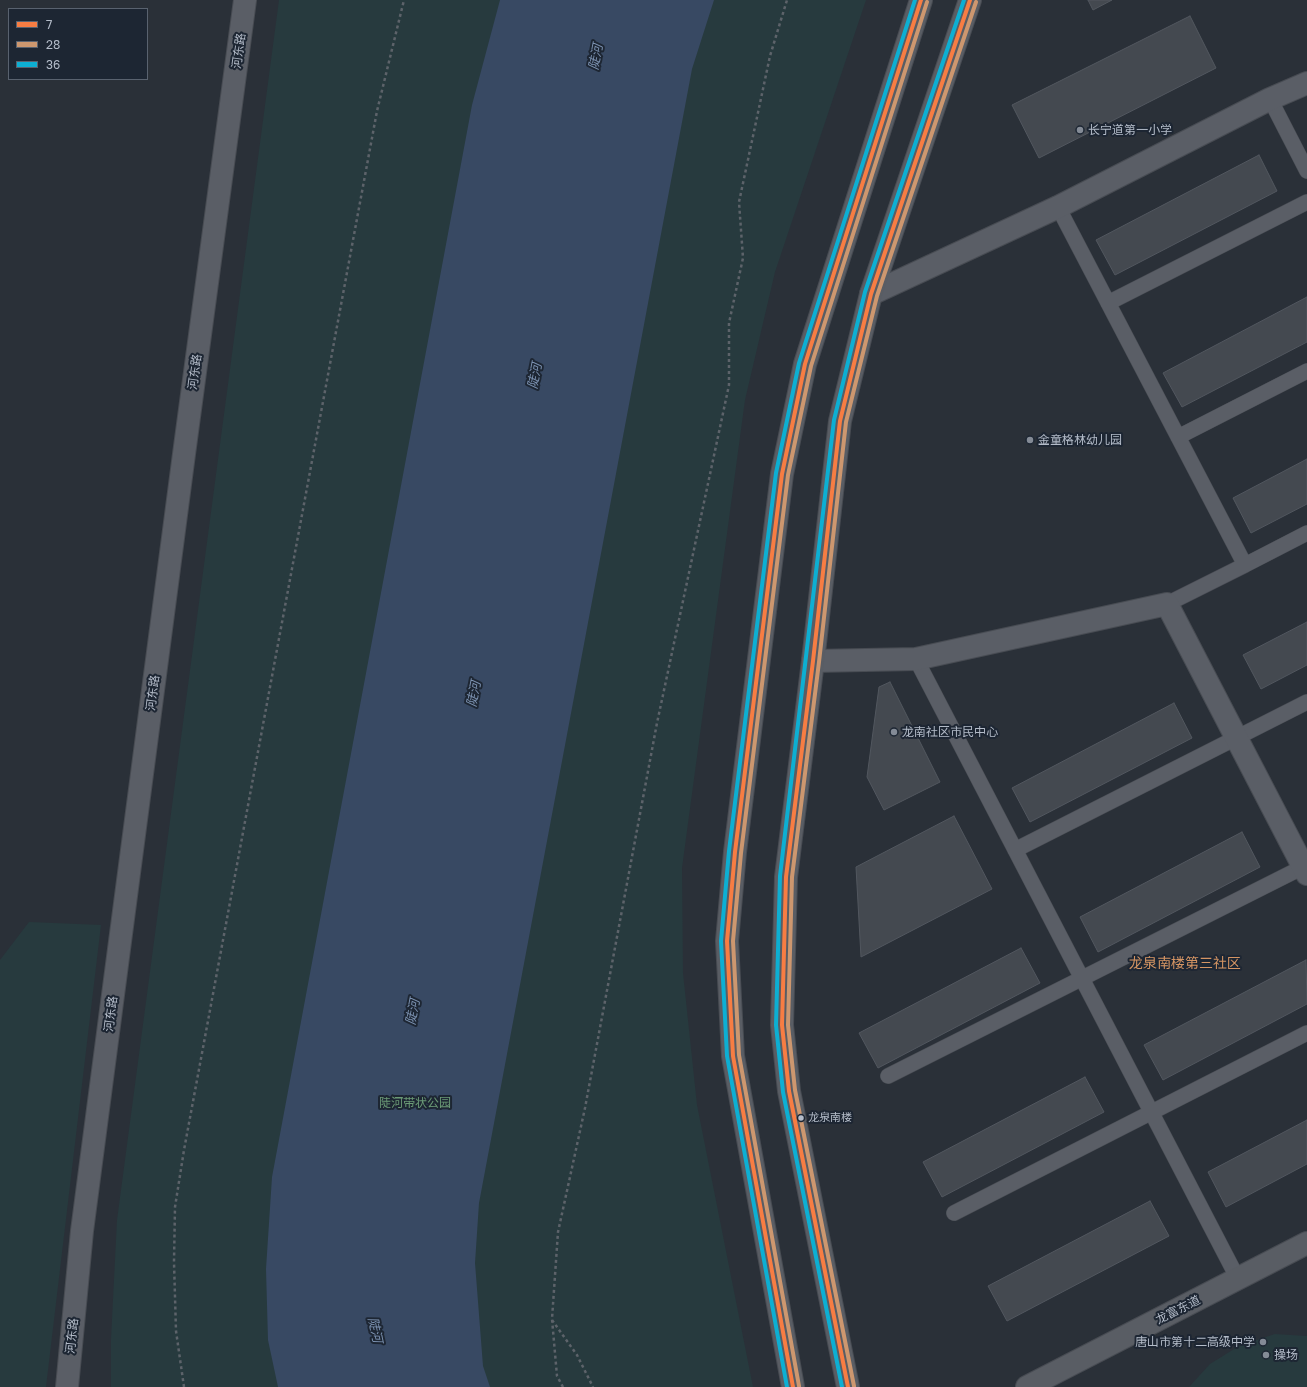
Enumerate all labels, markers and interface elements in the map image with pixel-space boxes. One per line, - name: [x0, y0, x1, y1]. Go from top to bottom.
- legend: [8, 8, 148, 80]
- text: 7: [46, 17, 52, 32]
- street label: 河东路: [229, 32, 249, 70]
- text: 28: [46, 37, 60, 52]
- water label: 陡河: [586, 43, 606, 71]
- text: 36: [46, 57, 60, 72]
- place label: 长宁道第一小学: [1088, 123, 1172, 137]
- marker: 长宁道第一小学: [1075, 125, 1085, 135]
- street label: 河东路: [185, 353, 205, 391]
- water label: 陡河: [525, 362, 545, 390]
- place label: 金童格林幼儿园: [1038, 433, 1122, 447]
- marker: 金童格林幼儿园: [1025, 435, 1035, 445]
- street label: 河东路: [144, 674, 162, 712]
- water label: 陡河: [464, 680, 484, 708]
- place label: 龙南社区市民中心: [902, 725, 998, 739]
- marker: 龙南社区市民中心: [889, 727, 899, 737]
- district label: 龙泉南楼第三社区: [1129, 956, 1241, 972]
- street label: 河东路: [102, 995, 120, 1033]
- water label: 陡河: [403, 998, 423, 1026]
- park label: 陡河带状公园: [379, 1096, 451, 1110]
- place label: 龙泉南楼: [808, 1111, 852, 1125]
- marker: 龙泉南楼: [796, 1113, 806, 1123]
- street label: 龙富东道: [1153, 1293, 1203, 1327]
- water label: 陡河: [365, 1316, 385, 1344]
- street label: 河东路: [63, 1317, 81, 1355]
- place label: 唐山市第十二高级中学: [1135, 1335, 1255, 1349]
- marker: 唐山市第十二高级中学: [1258, 1337, 1268, 1347]
- place label: 操场: [1274, 1348, 1298, 1362]
- marker: 操场: [1261, 1350, 1271, 1360]

